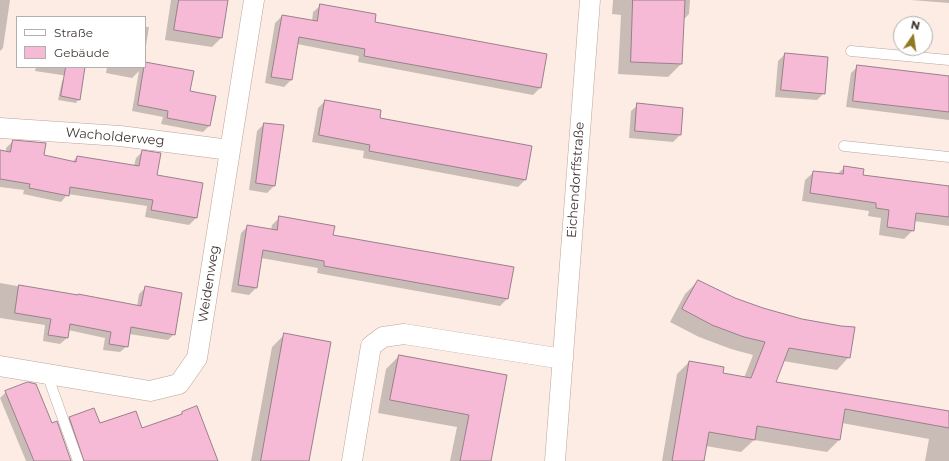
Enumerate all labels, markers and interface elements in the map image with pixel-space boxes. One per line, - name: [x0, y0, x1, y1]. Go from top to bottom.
- legend: [16, 16, 146, 68]
- north arrow: [893, 16, 933, 56]
- text: N: [910, 17, 921, 33]
- text: Straße: [54, 25, 93, 40]
- text: Gebäude: [54, 45, 109, 60]
- street label: Eichendorffstraße: [564, 121, 588, 239]
- street label: Wacholderweg: [65, 125, 165, 149]
- street label: Weidenweg: [195, 244, 223, 324]

